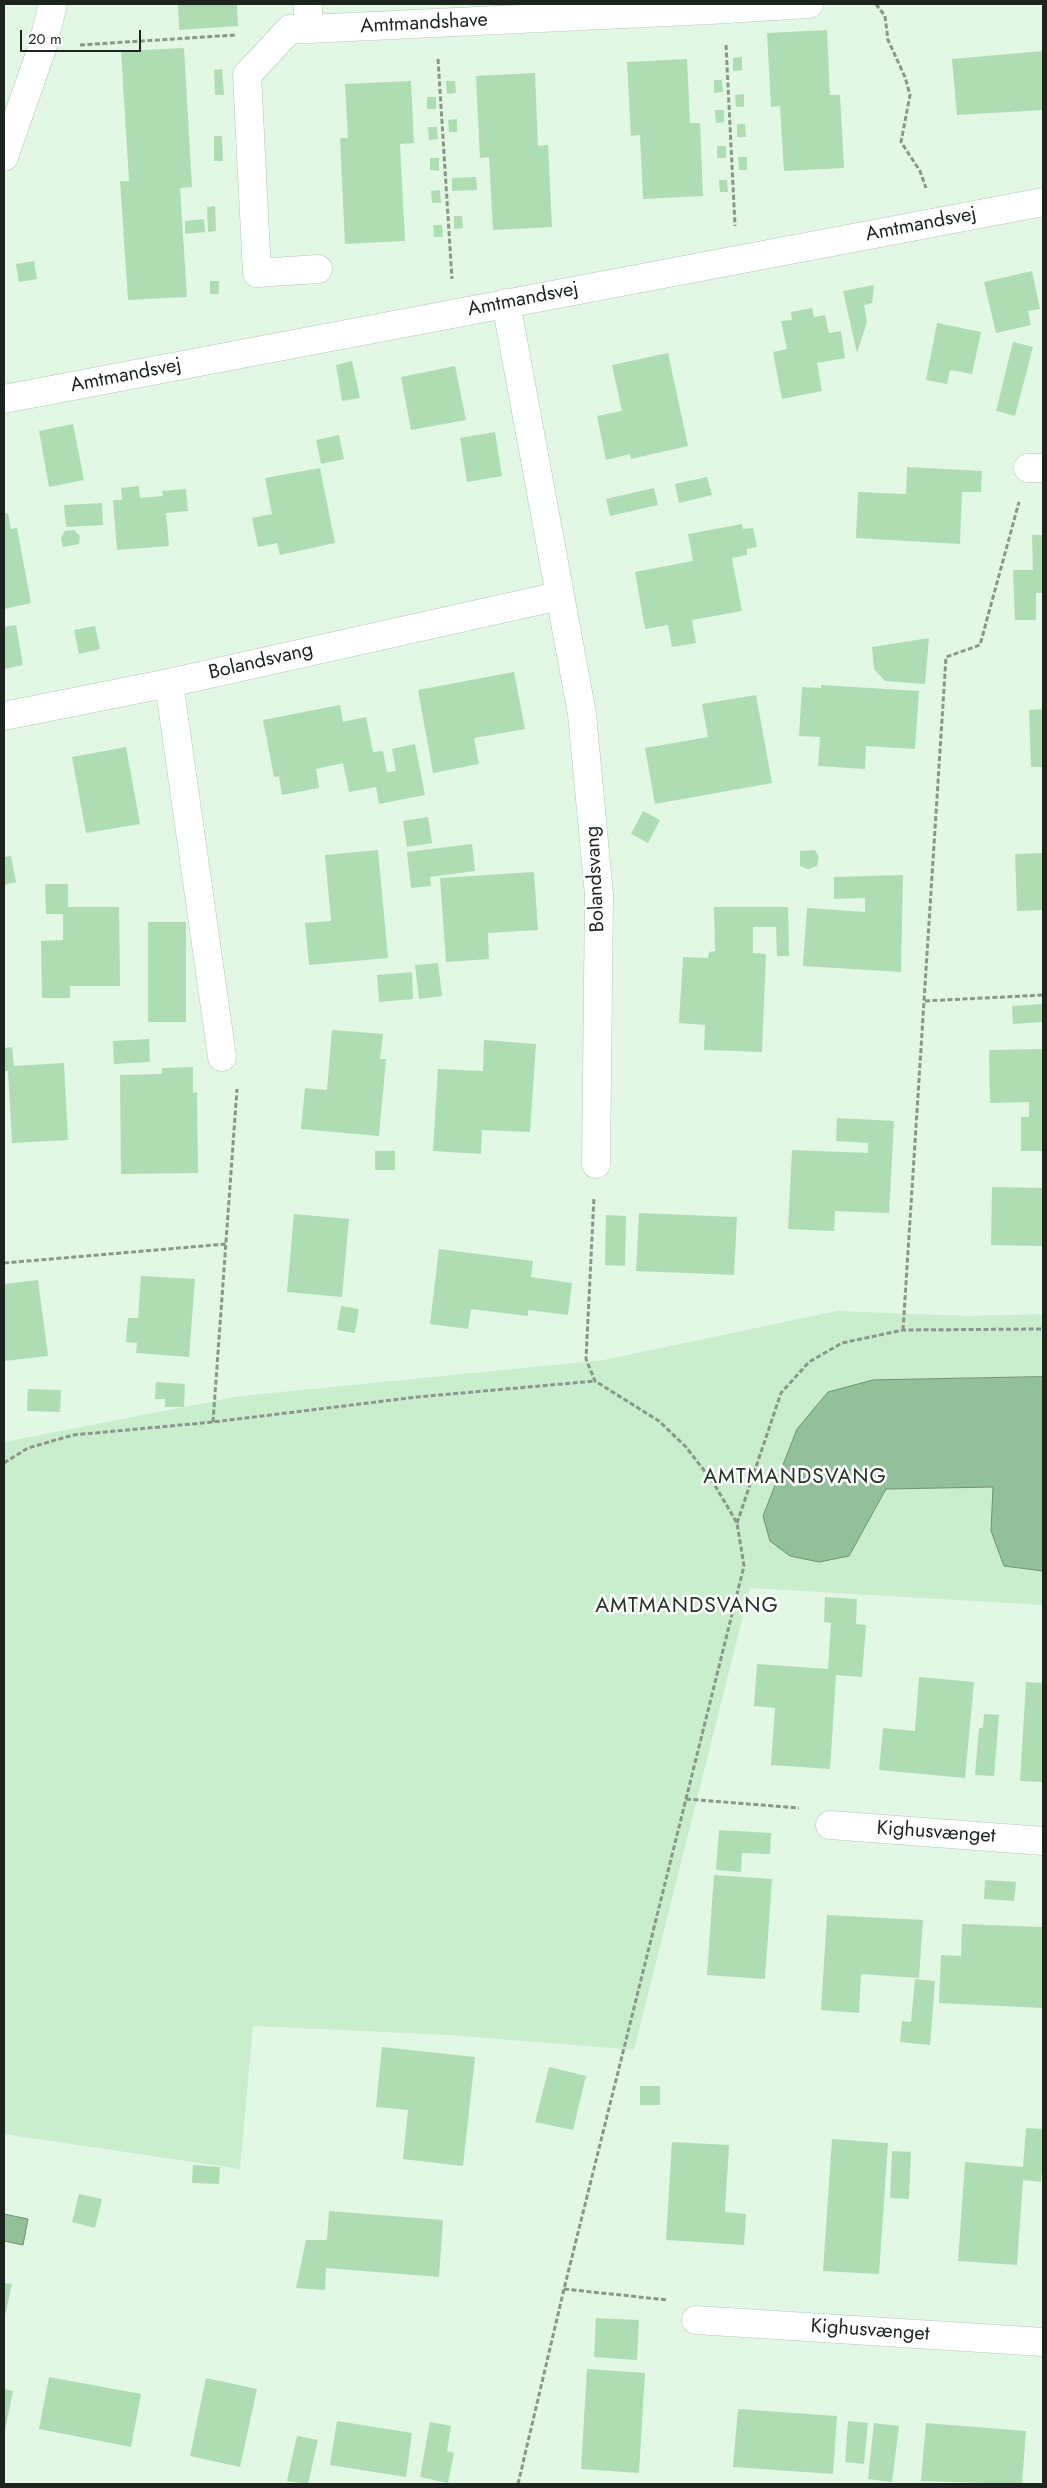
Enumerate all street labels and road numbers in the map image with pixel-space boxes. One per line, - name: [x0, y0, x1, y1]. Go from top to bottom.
- street label: Amtmandshave: [360, 9, 488, 39]
- street label: Amtmandsvej: [864, 202, 978, 248]
- street label: Amtmandsvej: [466, 277, 580, 323]
- street label: Amtmandsvej: [69, 353, 183, 399]
- street label: Bolandsvang: [206, 638, 316, 686]
- street label: Bolandsvang: [581, 825, 611, 933]
- street label: Kighusvænget: [876, 1817, 996, 1849]
- street label: Kighusvænget: [810, 2315, 930, 2347]

